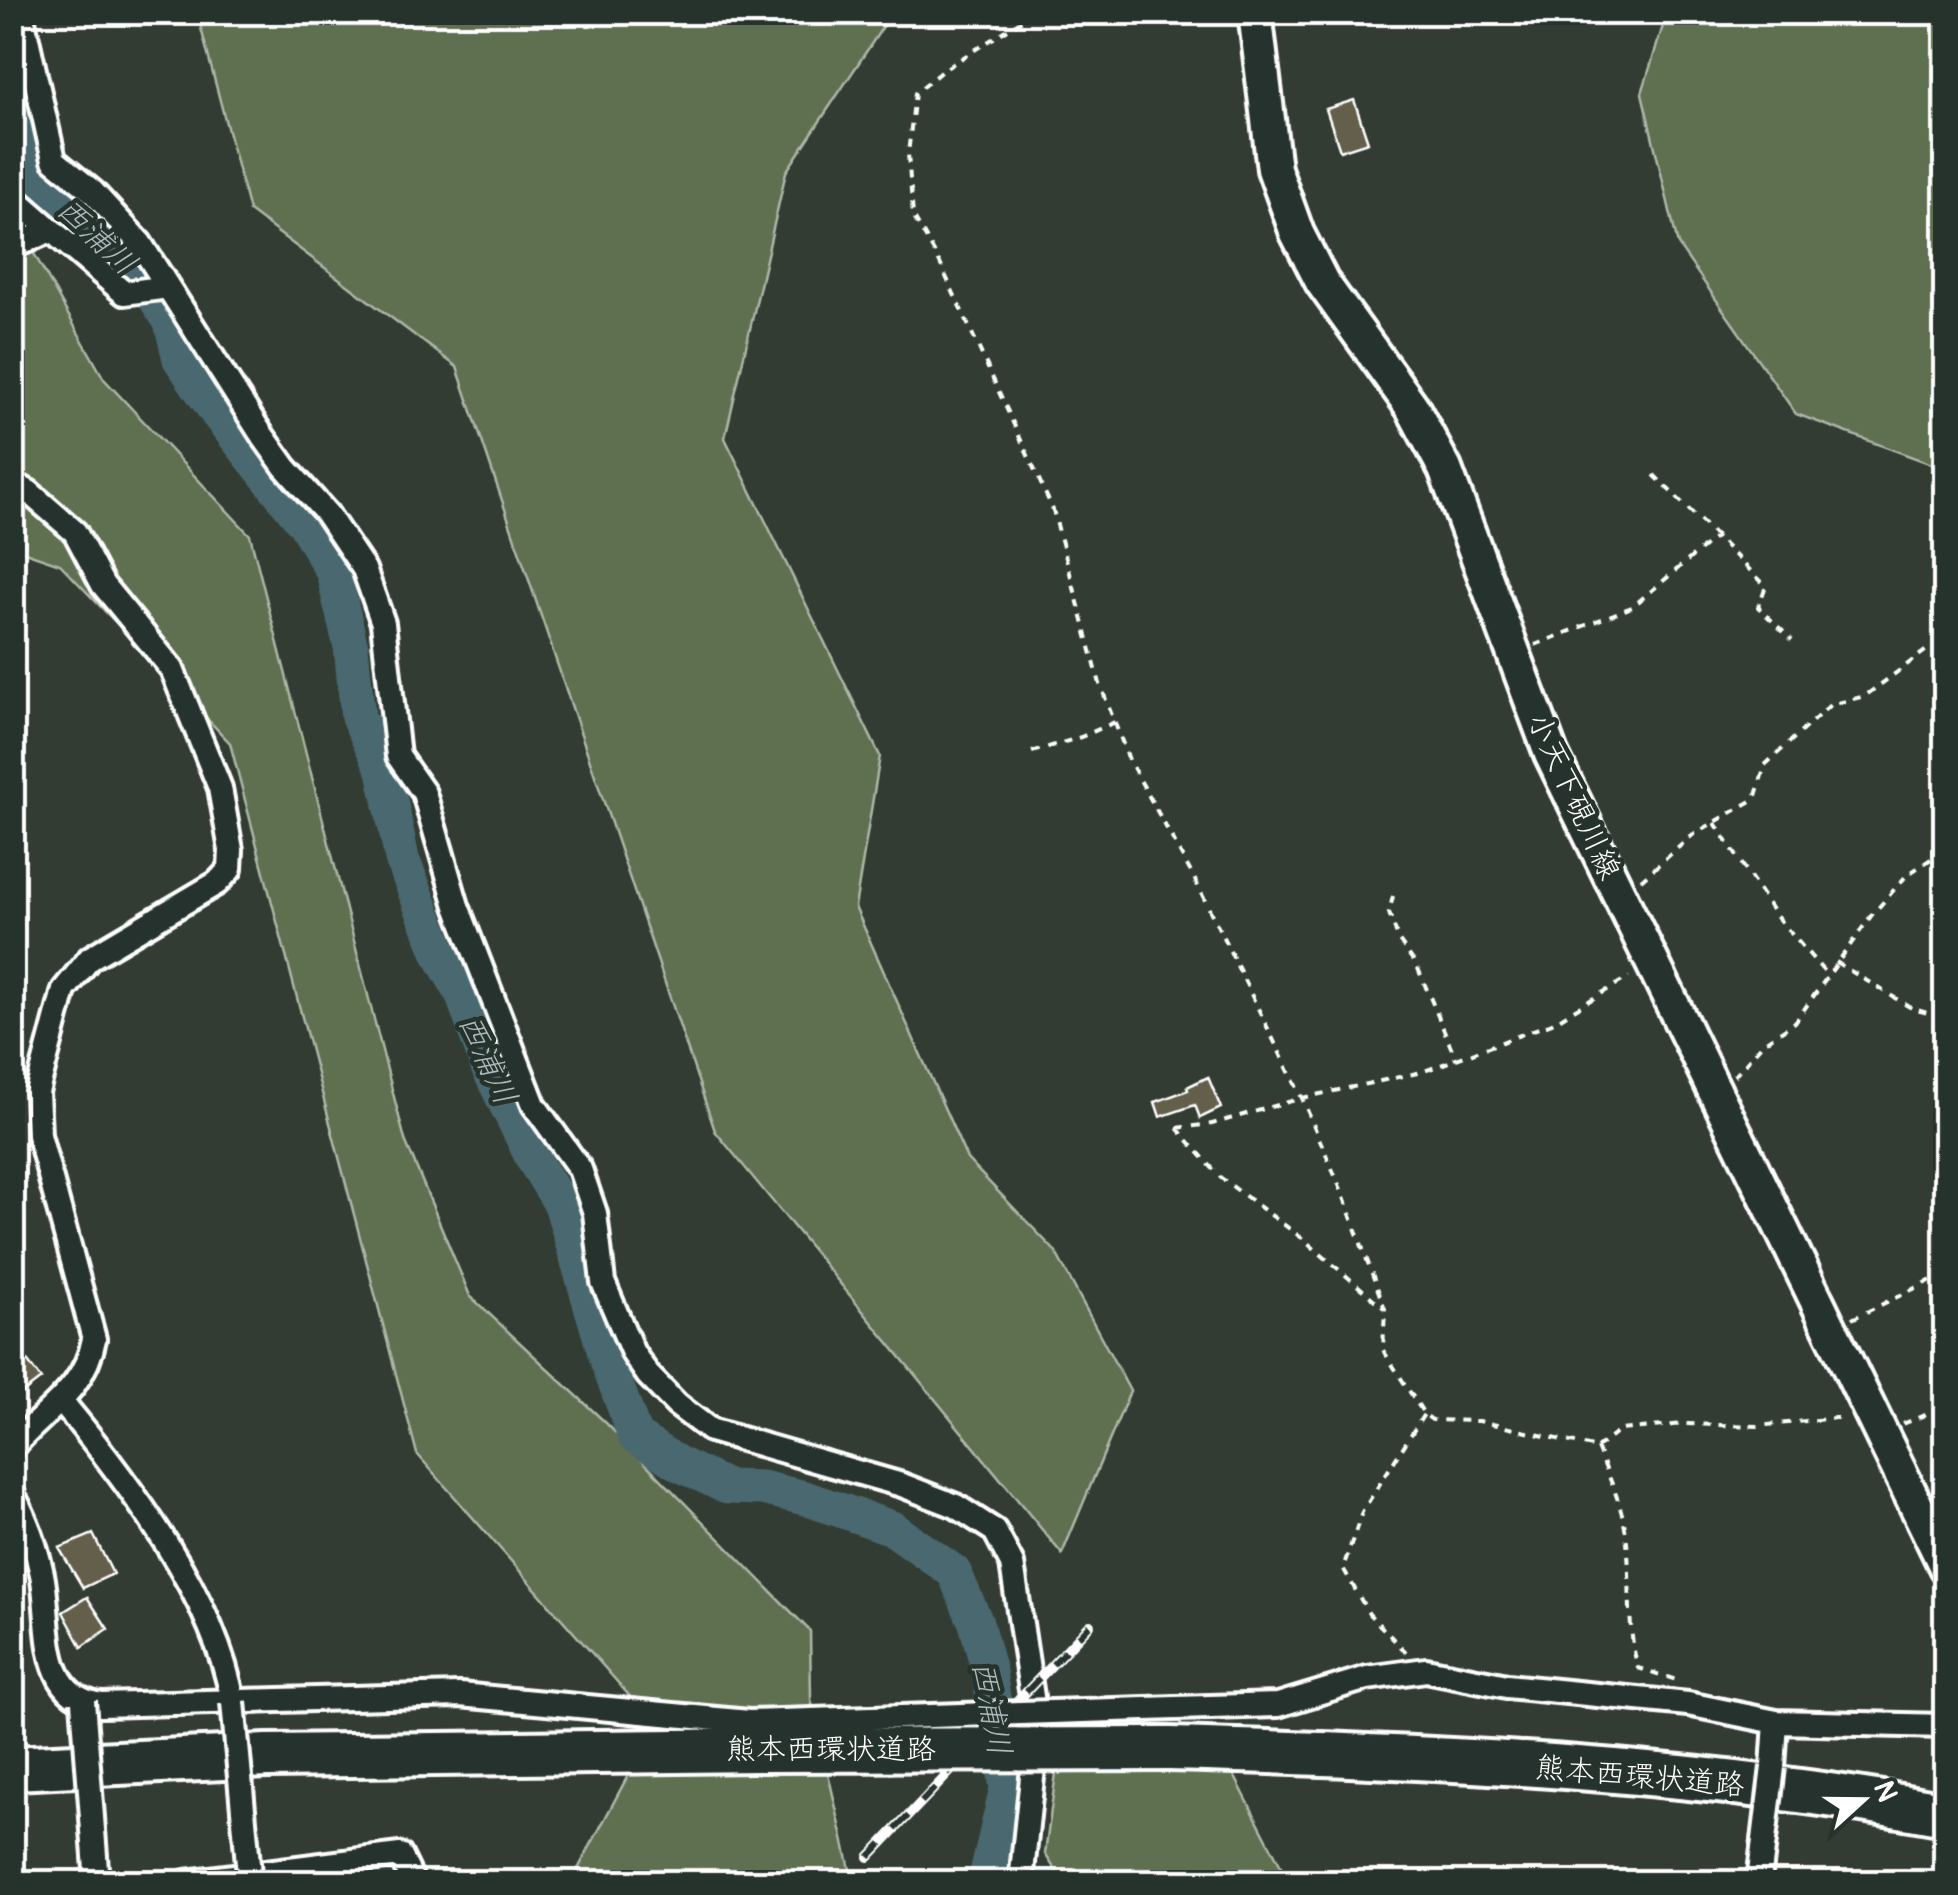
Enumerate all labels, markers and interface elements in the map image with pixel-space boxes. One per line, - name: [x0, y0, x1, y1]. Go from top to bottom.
- water label: 西浦川: [48, 189, 145, 284]
- street label: 小天下硯川線: [1519, 707, 1628, 886]
- water label: 西浦川: [449, 1007, 526, 1111]
- water label: 西浦川: [962, 1657, 1020, 1759]
- street label: 熊本西環状道路: [726, 1731, 936, 1768]
- street label: 熊本西環状道路: [1534, 1749, 1746, 1804]
- north arrow: [1813, 1750, 1913, 1850]
- text: N: [1865, 1776, 1905, 1807]

